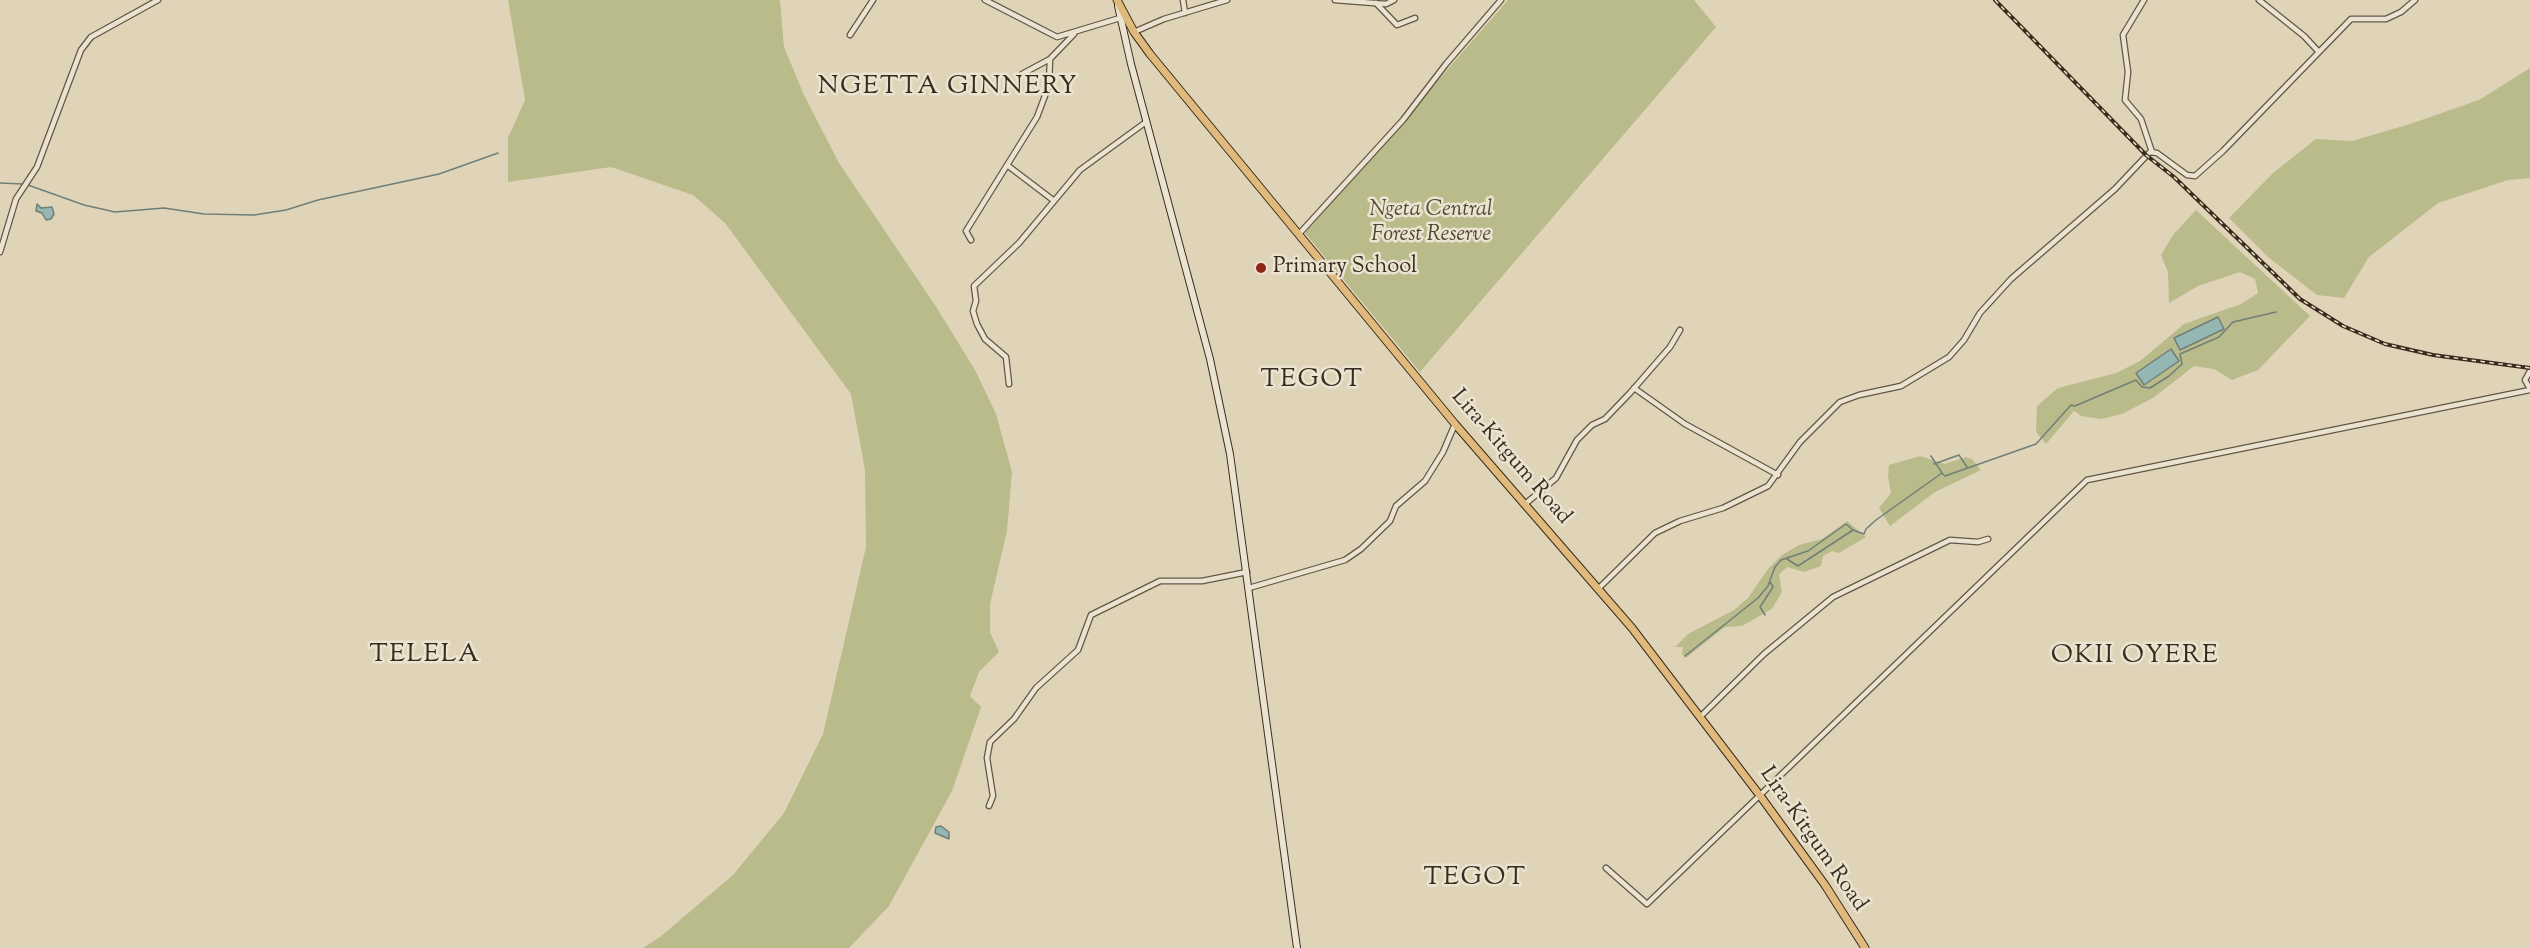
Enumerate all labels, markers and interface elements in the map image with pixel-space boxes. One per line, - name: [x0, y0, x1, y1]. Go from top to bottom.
- district label: NGETTA GINNERY: [818, 73, 1078, 105]
- park label: Ngeta Central Forest Reserve: [1369, 198, 1493, 249]
- place label: Primary School: [1273, 255, 1417, 281]
- marker: Primary School: [1254, 261, 1268, 275]
- district label: TEGOT: [1260, 366, 1364, 398]
- street label: Lira-Kitgum Road: [1444, 385, 1576, 531]
- district label: TELELA: [369, 641, 481, 673]
- district label: OKII OYERE: [2051, 642, 2219, 674]
- street label: Lira-Kitgum Road: [1752, 763, 1872, 917]
- district label: TEGOT: [1423, 864, 1527, 896]

